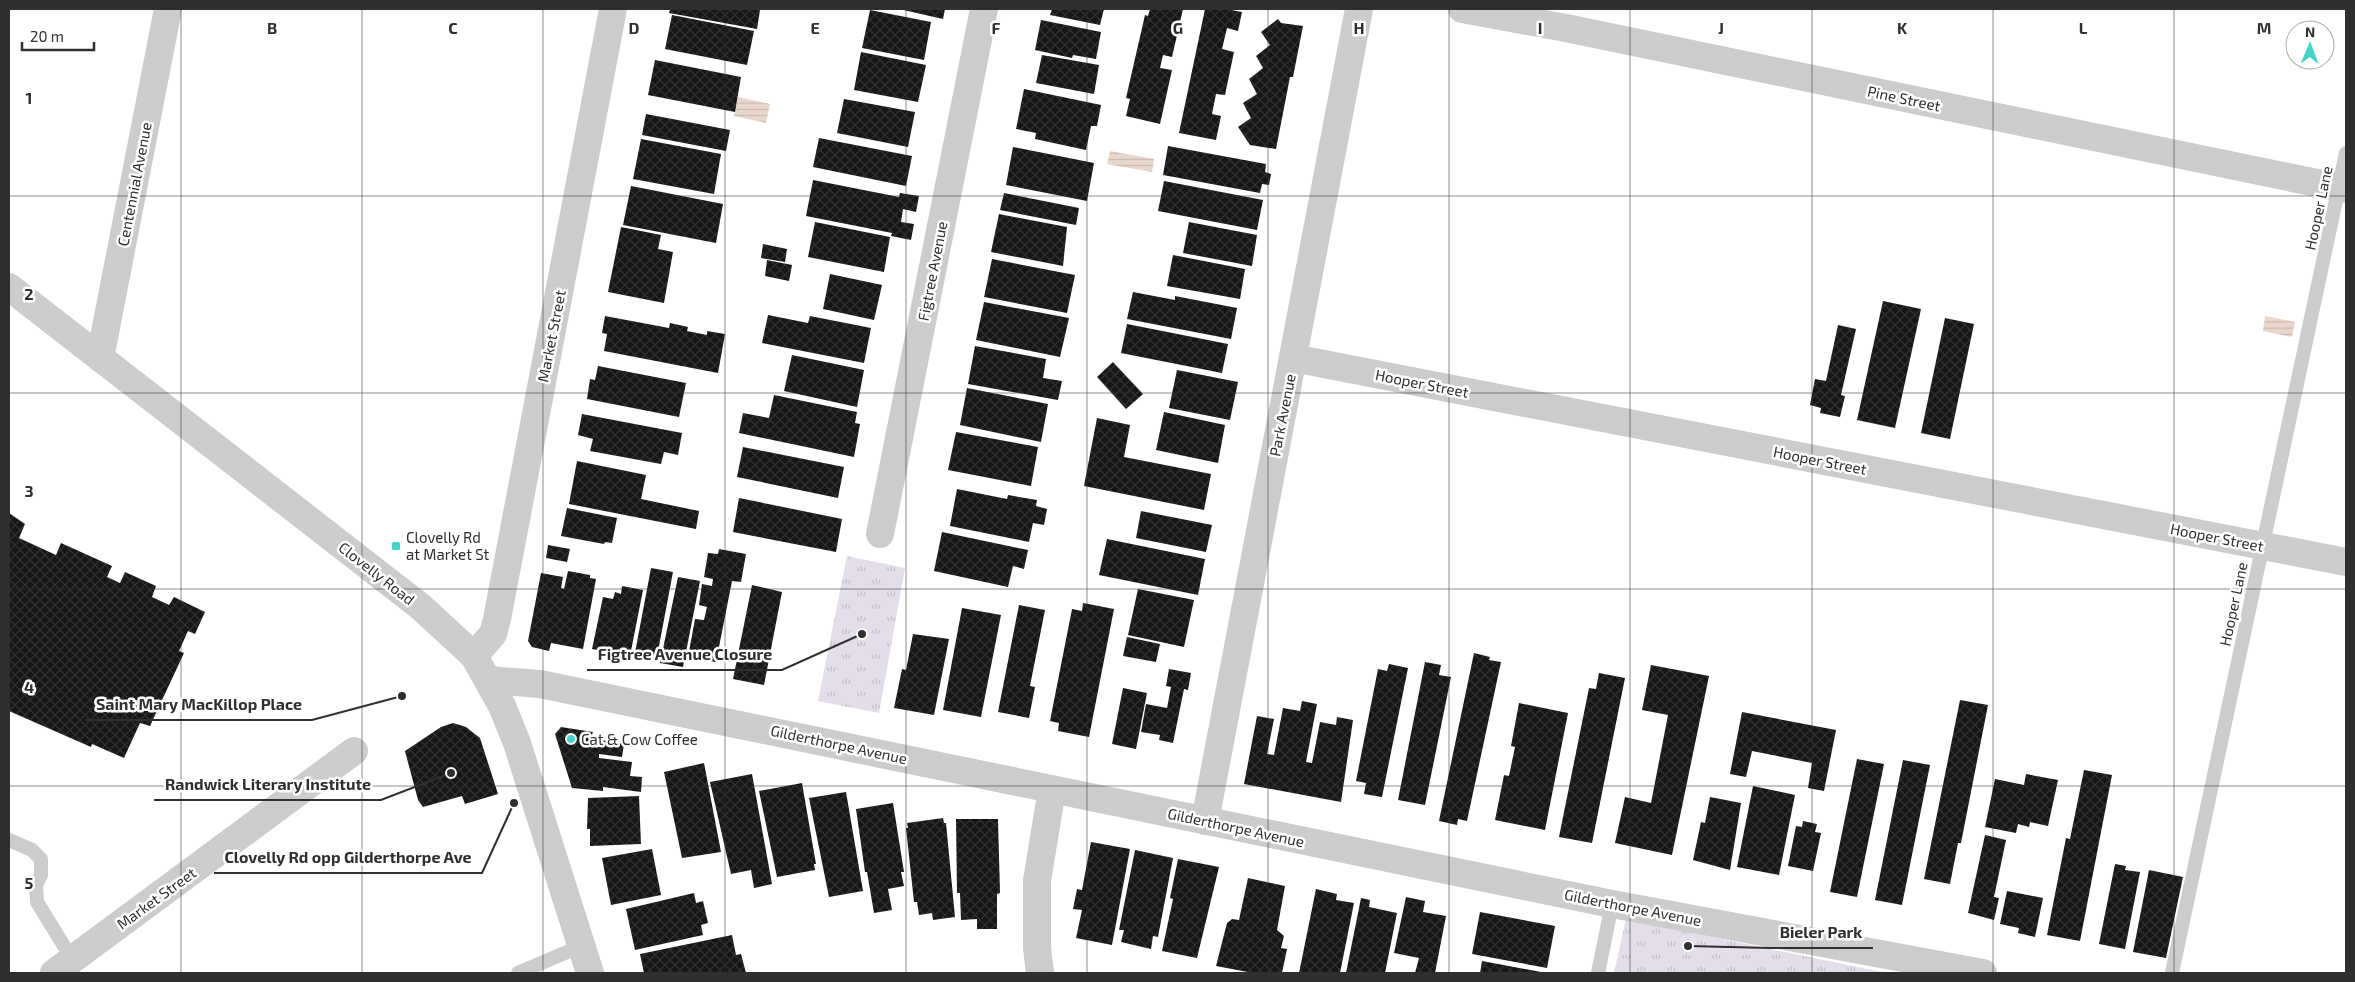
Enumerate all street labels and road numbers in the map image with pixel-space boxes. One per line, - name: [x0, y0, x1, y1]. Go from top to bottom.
- street label: Pine Street: [1866, 81, 1943, 115]
- street label: Centennial Avenue: [113, 121, 155, 247]
- street label: Hooper Lane: [2300, 164, 2336, 252]
- street label: Figtree Avenue: [914, 220, 950, 322]
- street label: Market Street: [533, 288, 569, 384]
- street label: Hooper Street: [1374, 365, 1470, 401]
- street label: Park Avenue: [1265, 372, 1299, 458]
- street label: Hooper Street: [1772, 442, 1868, 478]
- street label: Hooper Street: [2169, 519, 2265, 555]
- street label: Clovelly Road: [335, 538, 419, 608]
- street label: Hooper Lane: [2215, 560, 2251, 648]
- street label: Gilderthorpe Avenue: [769, 721, 909, 767]
- street label: Gilderthorpe Avenue: [1166, 804, 1306, 850]
- street label: Market Street: [113, 863, 199, 933]
- street label: Gilderthorpe Avenue: [1563, 885, 1703, 929]

